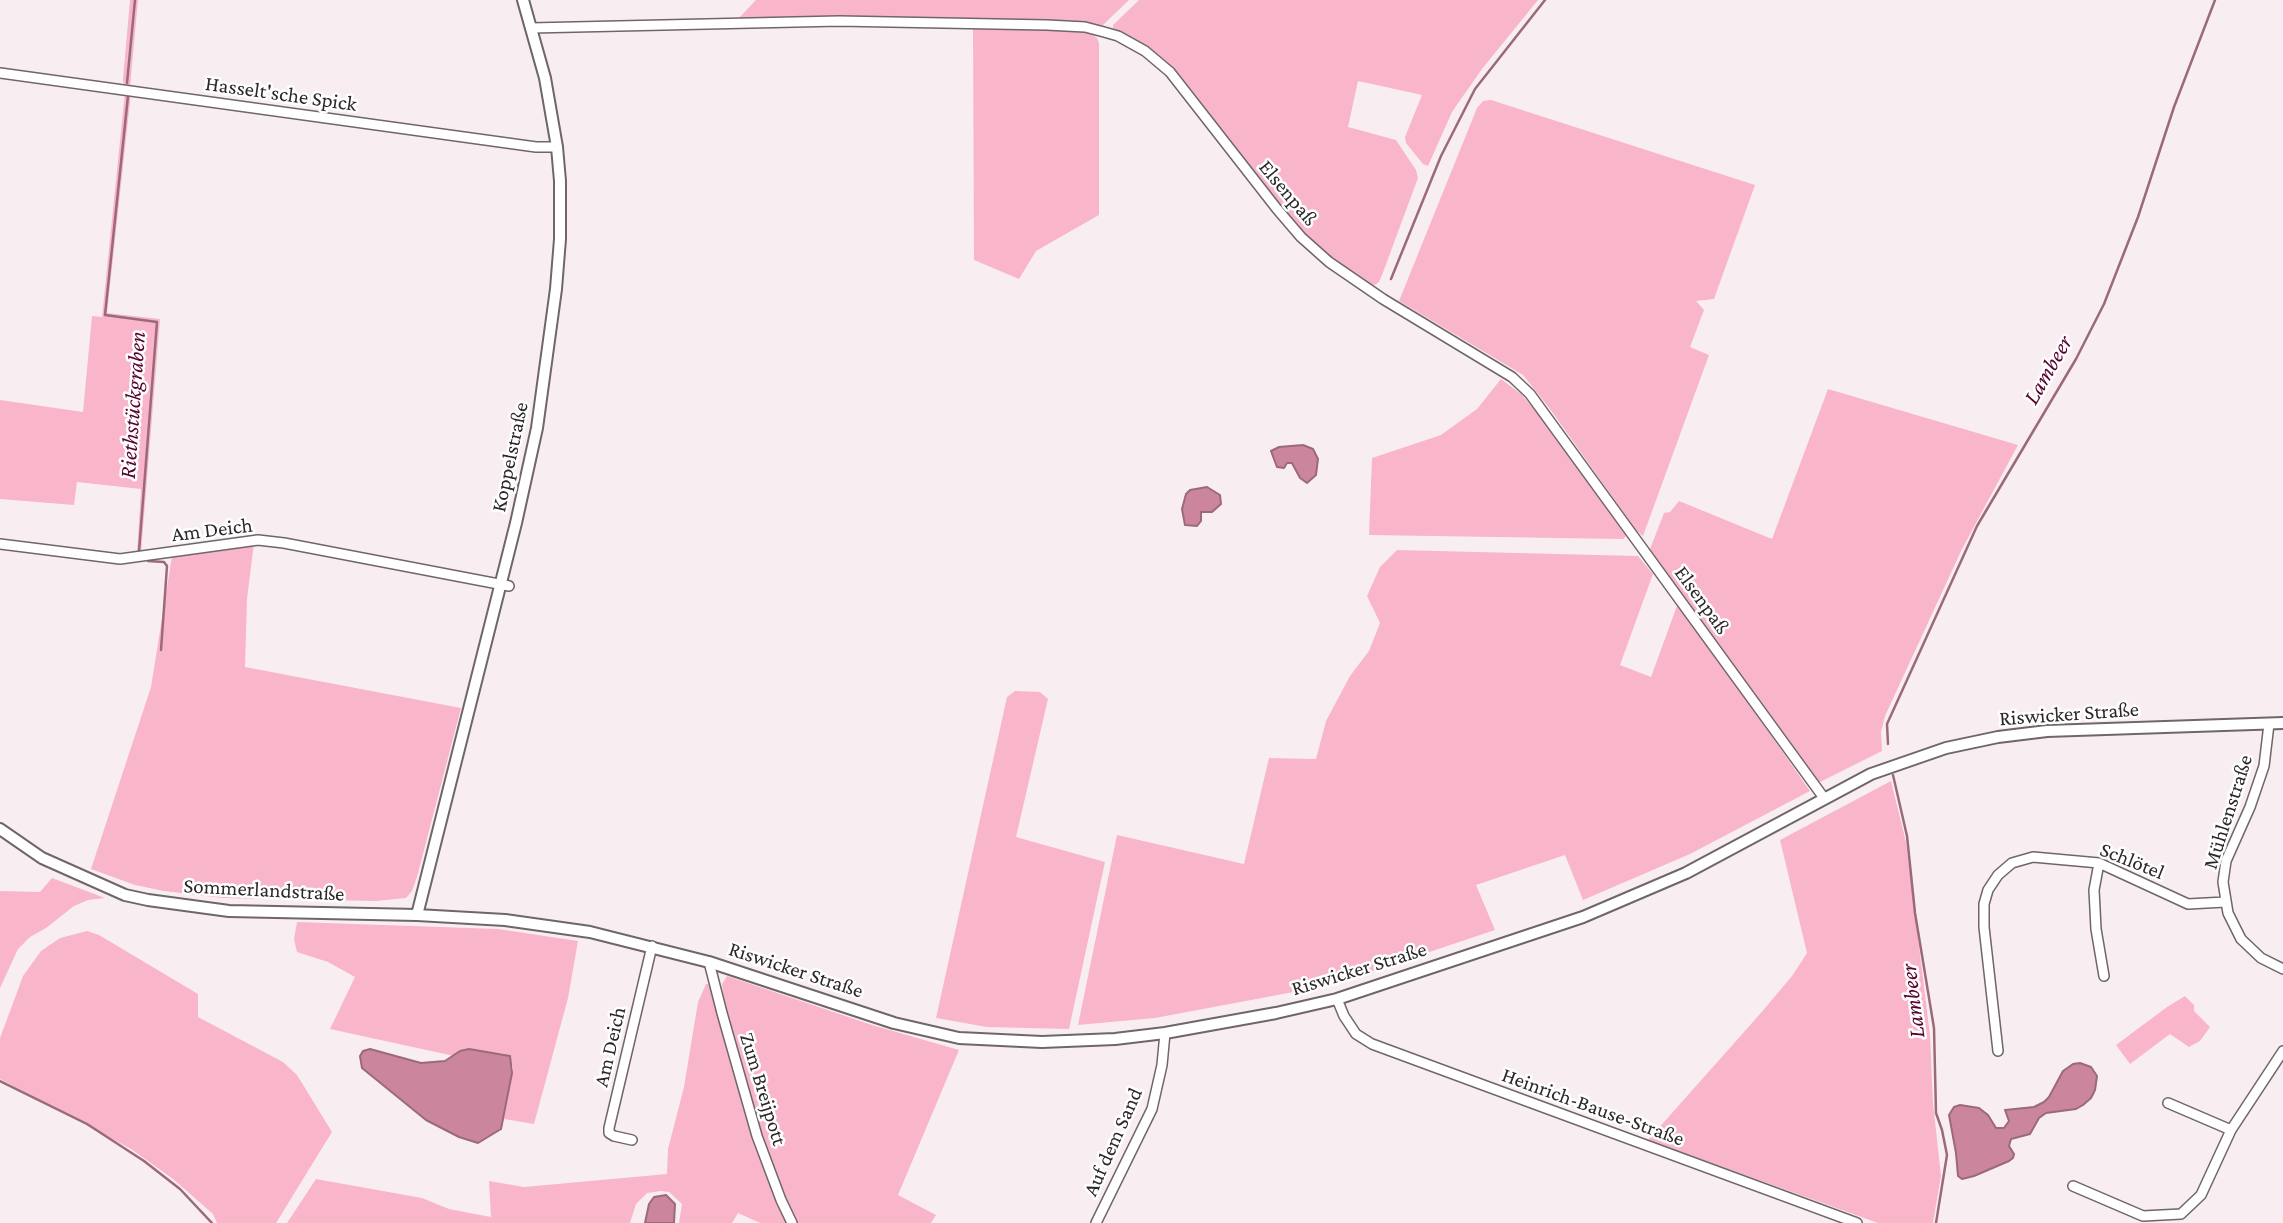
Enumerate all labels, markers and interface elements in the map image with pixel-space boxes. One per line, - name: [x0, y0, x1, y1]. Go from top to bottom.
- street label: Hasselt'sche Spick: [204, 71, 358, 117]
- street label: Elsenpaß: [1253, 155, 1323, 231]
- water label: Riethstückgraben: [114, 330, 152, 480]
- water label: Lambeer: [2017, 331, 2079, 409]
- street label: Koppelstraße: [486, 400, 534, 514]
- street label: Am Deich: [170, 513, 254, 547]
- street label: Elsenpaß: [1669, 561, 1735, 639]
- street label: Riswicker Straße: [1998, 697, 2140, 731]
- street label: Mühlenstraße: [2198, 752, 2258, 872]
- street label: Schlötel: [2096, 837, 2168, 885]
- street label: Sommerlandstraße: [183, 873, 345, 907]
- street label: Riswicker Straße: [726, 936, 866, 1004]
- street label: Riswicker Straße: [1288, 937, 1430, 1001]
- water label: Lambeer: [1895, 962, 1931, 1040]
- street label: Am Deich: [589, 1005, 631, 1089]
- street label: Zum Breijpott: [734, 1030, 792, 1148]
- street label: Heinrich-Bause-Straße: [1498, 1062, 1688, 1152]
- street label: Auf dem Sand: [1078, 1084, 1148, 1200]

